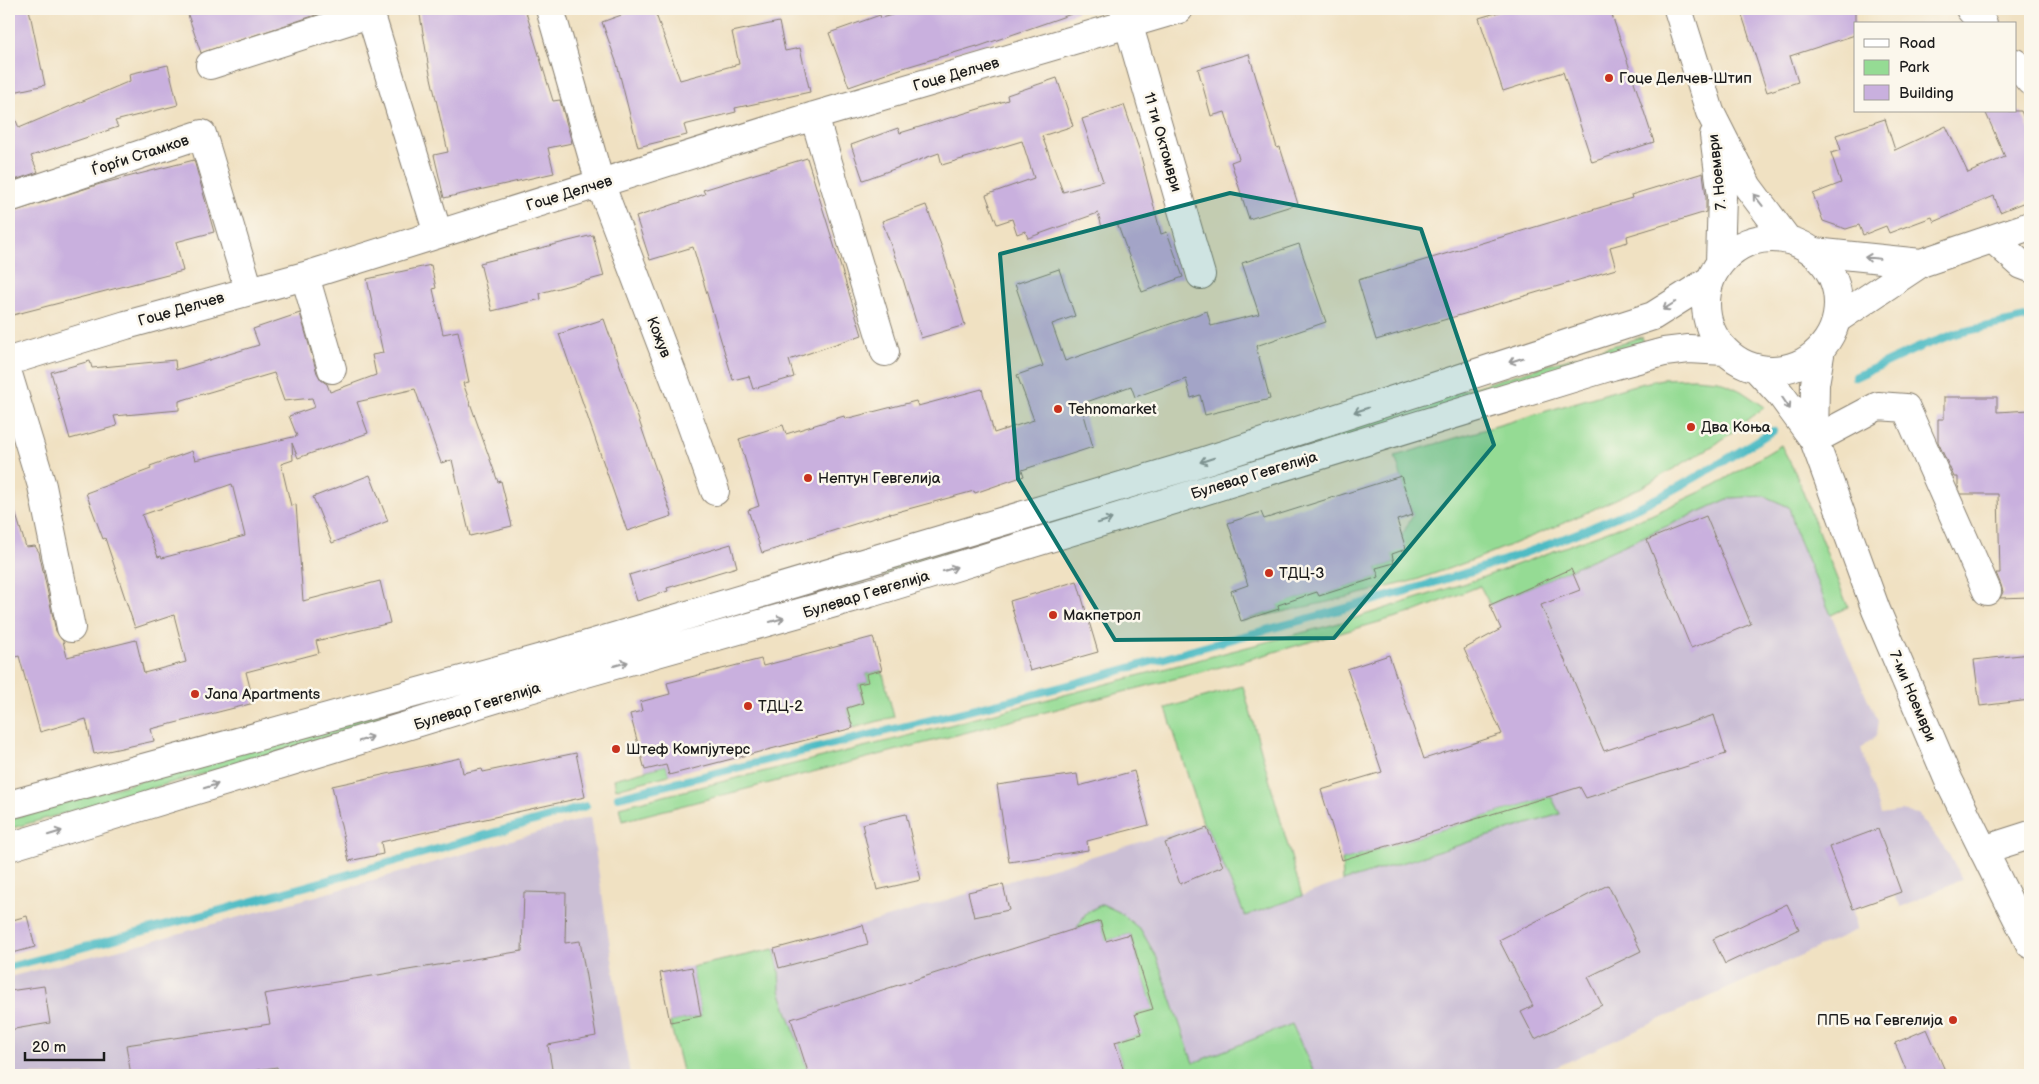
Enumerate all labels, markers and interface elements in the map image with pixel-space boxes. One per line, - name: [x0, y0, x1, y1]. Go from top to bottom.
- legend: [1854, 22, 2016, 112]
- text: Road: [1899, 34, 1935, 53]
- street label: Гоце Делчев: [911, 53, 1002, 96]
- text: Park: [1899, 58, 1930, 77]
- place label: Гоце Делчев-Штип: [1619, 69, 1752, 88]
- marker: Гоце Делчев-Штип: [1603, 72, 1615, 84]
- text: Building: [1899, 84, 1954, 103]
- street label: 11 ти Октомври: [1139, 90, 1186, 194]
- street label: Ѓорѓи Стамков: [89, 131, 191, 180]
- street label: 7. Ноември: [1704, 133, 1731, 211]
- street label: Гоце Делчев: [524, 171, 615, 216]
- one-way arrow: [1752, 194, 1763, 207]
- one-way arrow: [1865, 253, 1881, 263]
- street label: Гоце Делчев: [136, 288, 227, 331]
- one-way arrow: [1662, 301, 1676, 311]
- street label: Кожув: [642, 314, 675, 361]
- one-way arrow: [1509, 356, 1524, 365]
- one-way arrow: [1781, 396, 1791, 410]
- place label: Tehnomarket: [1068, 400, 1157, 419]
- marker: Tehnomarket: [1052, 403, 1064, 415]
- one-way arrow: [1354, 406, 1370, 415]
- place label: Два Коња: [1701, 418, 1771, 437]
- marker: Два Коња: [1685, 421, 1697, 433]
- street label: Булевар Гевгелија: [1189, 447, 1320, 504]
- one-way arrow: [1199, 455, 1215, 465]
- place label: Нептун Гевгелија: [818, 469, 941, 488]
- marker: Нептун Гевгелија: [802, 472, 814, 484]
- one-way arrow: [1097, 515, 1113, 525]
- one-way arrow: [941, 563, 957, 573]
- place label: ТДЦ-3: [1279, 564, 1325, 583]
- street label: Булевар Гевгелија: [801, 566, 932, 623]
- marker: ТДЦ-3: [1263, 567, 1275, 579]
- place label: Макпетрол: [1063, 606, 1141, 625]
- marker: Макпетрол: [1047, 609, 1059, 621]
- one-way arrow: [769, 614, 785, 624]
- street label: 7-ми Ноември: [1885, 648, 1940, 745]
- one-way arrow: [612, 659, 628, 669]
- street label: Булевар Гевгелија: [412, 678, 543, 735]
- place label: Jana Apartments: [205, 685, 321, 704]
- marker: Jana Apartments: [189, 688, 201, 700]
- place label: ТДЦ-2: [758, 697, 803, 716]
- marker: ТДЦ-2: [742, 700, 754, 712]
- one-way arrow: [358, 733, 374, 743]
- place label: Штеф Компјутерс: [626, 740, 751, 759]
- marker: Штеф Компјутерс: [610, 743, 622, 755]
- one-way arrow: [203, 781, 218, 790]
- one-way arrow: [47, 828, 63, 838]
- place label: ППБ на Гевгелија: [1817, 1011, 1943, 1030]
- marker: ППБ на Гевгелија: [1947, 1014, 1959, 1026]
- scale bar: [25, 1029, 104, 1061]
- text: 20 m: [32, 1038, 66, 1057]

